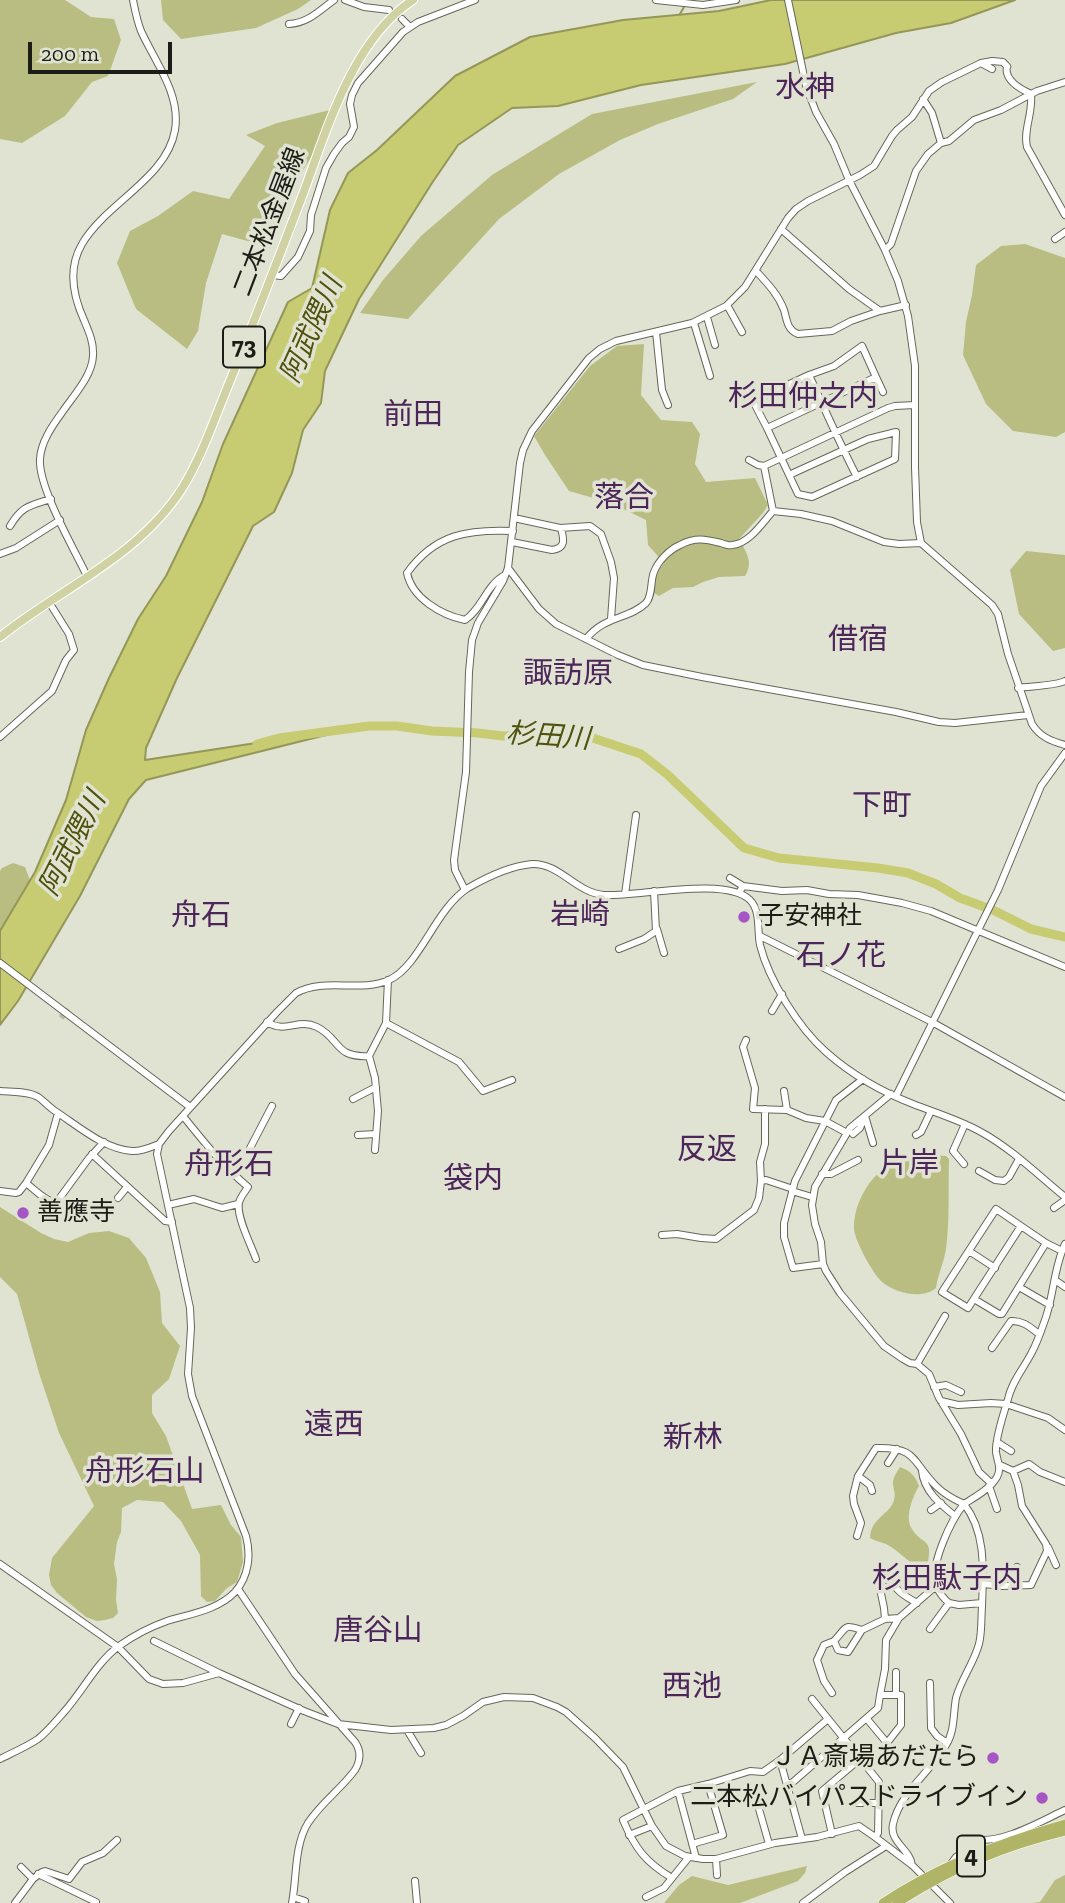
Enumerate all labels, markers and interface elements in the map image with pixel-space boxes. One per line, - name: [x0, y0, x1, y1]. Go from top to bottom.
- scale bar: [32, 28, 175, 72]
- text: 200 m: [41, 41, 99, 66]
- district label: 水神: [775, 70, 835, 106]
- street label: 二本松金屋線: [227, 144, 313, 300]
- water label: 阿武隈川: [274, 272, 350, 388]
- road number: 73: [223, 326, 265, 368]
- district label: 杉田仲之内: [728, 379, 878, 415]
- district label: 前田: [383, 397, 443, 433]
- district label: 落合: [594, 480, 654, 516]
- district label: 借宿: [828, 622, 888, 658]
- district label: 諏訪原: [523, 656, 613, 692]
- water label: 杉田川: [505, 717, 591, 757]
- water label: 阿武隈川: [33, 786, 113, 902]
- district label: 下町: [852, 788, 912, 824]
- district label: 岩崎: [550, 897, 610, 933]
- district label: 舟石: [171, 898, 231, 934]
- place label: 子安神社: [758, 901, 862, 933]
- marker: 子安神社: [736, 909, 752, 925]
- district label: 石ノ花: [796, 938, 886, 974]
- district label: 反返: [677, 1132, 737, 1168]
- district label: 片岸: [879, 1146, 939, 1182]
- district label: 舟形石: [184, 1147, 274, 1183]
- district label: 袋内: [443, 1161, 503, 1197]
- place label: 善應寺: [37, 1197, 115, 1229]
- marker: 善應寺: [15, 1205, 31, 1221]
- district label: 遠西: [304, 1407, 364, 1443]
- district label: 新林: [663, 1420, 723, 1456]
- district label: 舟形石山: [85, 1454, 205, 1490]
- district label: 杉田駄子内: [872, 1561, 1022, 1597]
- district label: 唐谷山: [333, 1613, 423, 1649]
- district label: 西池: [662, 1669, 722, 1705]
- place label: ＪＡ斎場あだたら: [771, 1742, 979, 1774]
- marker: ＪＡ斎場あだたら: [985, 1750, 1001, 1766]
- place label: 二本松バイパスドライブイン: [690, 1782, 1028, 1814]
- marker: 二本松バイパスドライブイン: [1034, 1790, 1050, 1806]
- road number: 4: [957, 1836, 985, 1877]

